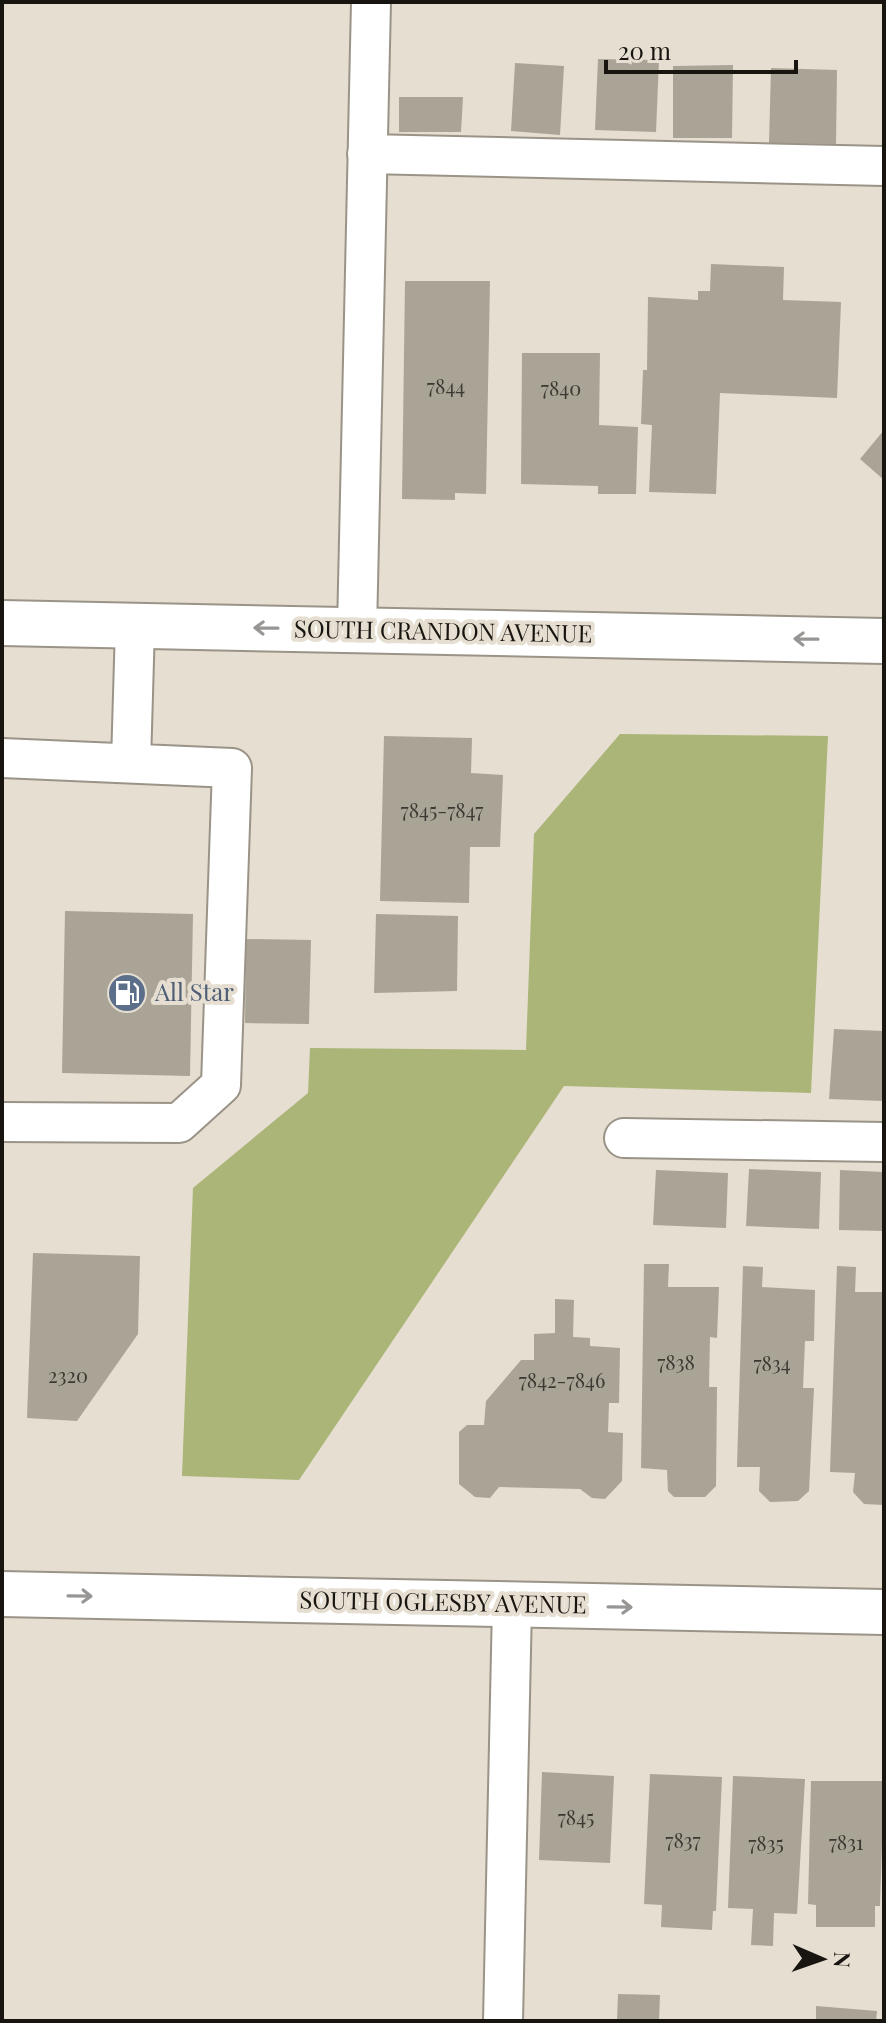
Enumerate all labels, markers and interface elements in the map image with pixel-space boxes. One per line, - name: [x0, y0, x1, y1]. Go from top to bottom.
- scale bar: [606, 24, 796, 74]
- text: 20 m: [618, 34, 671, 66]
- house number: 7844: [427, 372, 465, 399]
- house number: 7840: [541, 374, 581, 401]
- street label: SOUTH CRANDON AVENUE: [294, 611, 592, 649]
- one-way arrow: [253, 621, 280, 636]
- one-way arrow: [793, 631, 820, 647]
- house number: 7845-7847: [401, 796, 483, 823]
- fuel station icon: All Star: [106, 972, 148, 1014]
- place label: All Star: [154, 975, 234, 1007]
- house number: 7838: [657, 1348, 695, 1375]
- house number: 7834: [753, 1349, 791, 1376]
- house number: 2320: [48, 1361, 88, 1388]
- house number: 7842-7846: [519, 1366, 605, 1393]
- street label: SOUTH OGLESBY AVENUE: [299, 1582, 587, 1620]
- one-way arrow: [66, 1588, 93, 1603]
- one-way arrow: [606, 1599, 633, 1614]
- house number: 7845: [558, 1803, 594, 1830]
- house number: 7837: [665, 1826, 701, 1853]
- house number: 7831: [829, 1828, 863, 1855]
- house number: 7835: [748, 1829, 784, 1856]
- north arrow: [782, 1919, 862, 1999]
- text: N: [828, 1951, 858, 1968]

